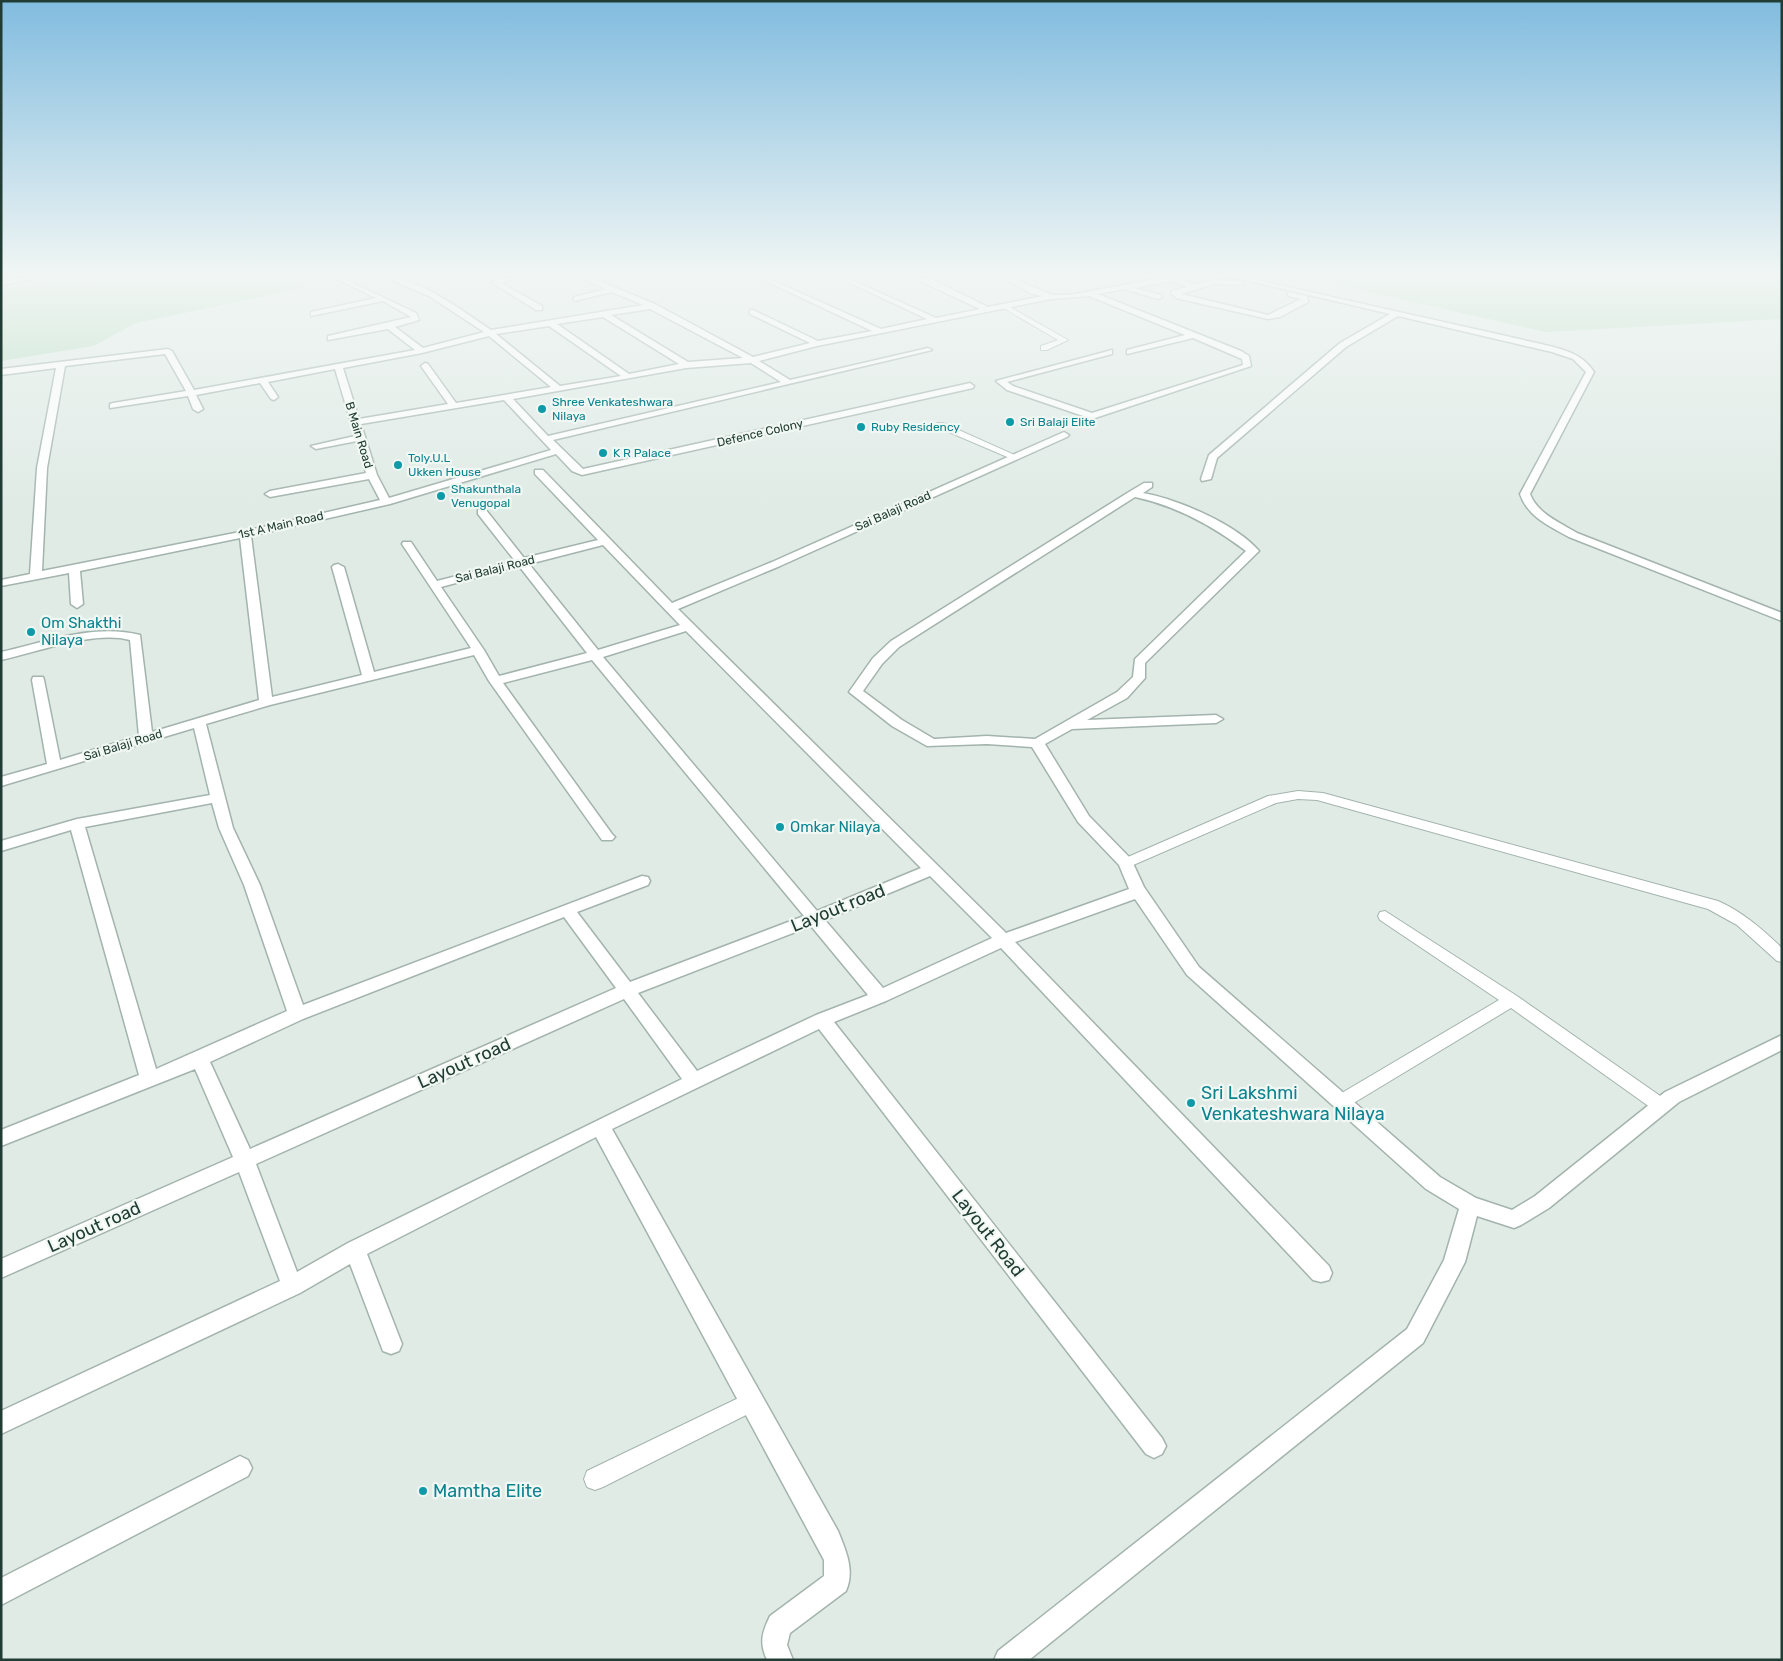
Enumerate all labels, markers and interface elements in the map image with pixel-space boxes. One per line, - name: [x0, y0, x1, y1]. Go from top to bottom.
- place label: Shree Venkateshwara Nilaya: [552, 395, 673, 423]
- street label: B Main Road: [342, 400, 376, 470]
- marker: Shree Venkateshwara Nilaya: [536, 403, 548, 415]
- place label: Sri Balaji Elite: [1020, 415, 1096, 429]
- street label: Defence Colony: [715, 416, 805, 450]
- marker: Sri Balaji Elite: [1004, 416, 1016, 428]
- place label: Ruby Residency: [871, 420, 960, 434]
- marker: Ruby Residency: [855, 421, 867, 433]
- place label: K R Palace: [613, 446, 671, 460]
- marker: K R Palace: [597, 447, 609, 459]
- place label: Toly.U.L Ukken House: [408, 451, 481, 479]
- marker: Toly.U.L Ukken House: [392, 459, 404, 471]
- place label: Shakunthala Venugopal: [451, 482, 521, 510]
- street label: Sai Balaji Road: [853, 488, 933, 534]
- marker: Shakunthala Venugopal: [435, 490, 447, 502]
- street label: 1st A Main Road: [237, 508, 325, 542]
- street label: Sai Balaji Road: [454, 552, 536, 586]
- place label: Om Shakthi Nilaya: [41, 614, 121, 649]
- marker: Om Shakthi Nilaya: [25, 626, 37, 638]
- street label: Sai Balaji Road: [82, 726, 164, 764]
- place label: Omkar Nilaya: [790, 818, 880, 836]
- marker: Omkar Nilaya: [774, 821, 786, 833]
- street label: Layout road: [788, 879, 888, 937]
- street label: Layout road: [414, 1033, 514, 1093]
- place label: Sri Lakshmi Venkateshwara Nilaya: [1201, 1082, 1385, 1125]
- marker: Sri Lakshmi Venkateshwara Nilaya: [1185, 1097, 1197, 1109]
- street label: Layout Road: [947, 1185, 1029, 1281]
- street label: Layout road: [44, 1197, 144, 1257]
- place label: Mamtha Elite: [433, 1480, 542, 1502]
- marker: Mamtha Elite: [417, 1485, 429, 1497]

